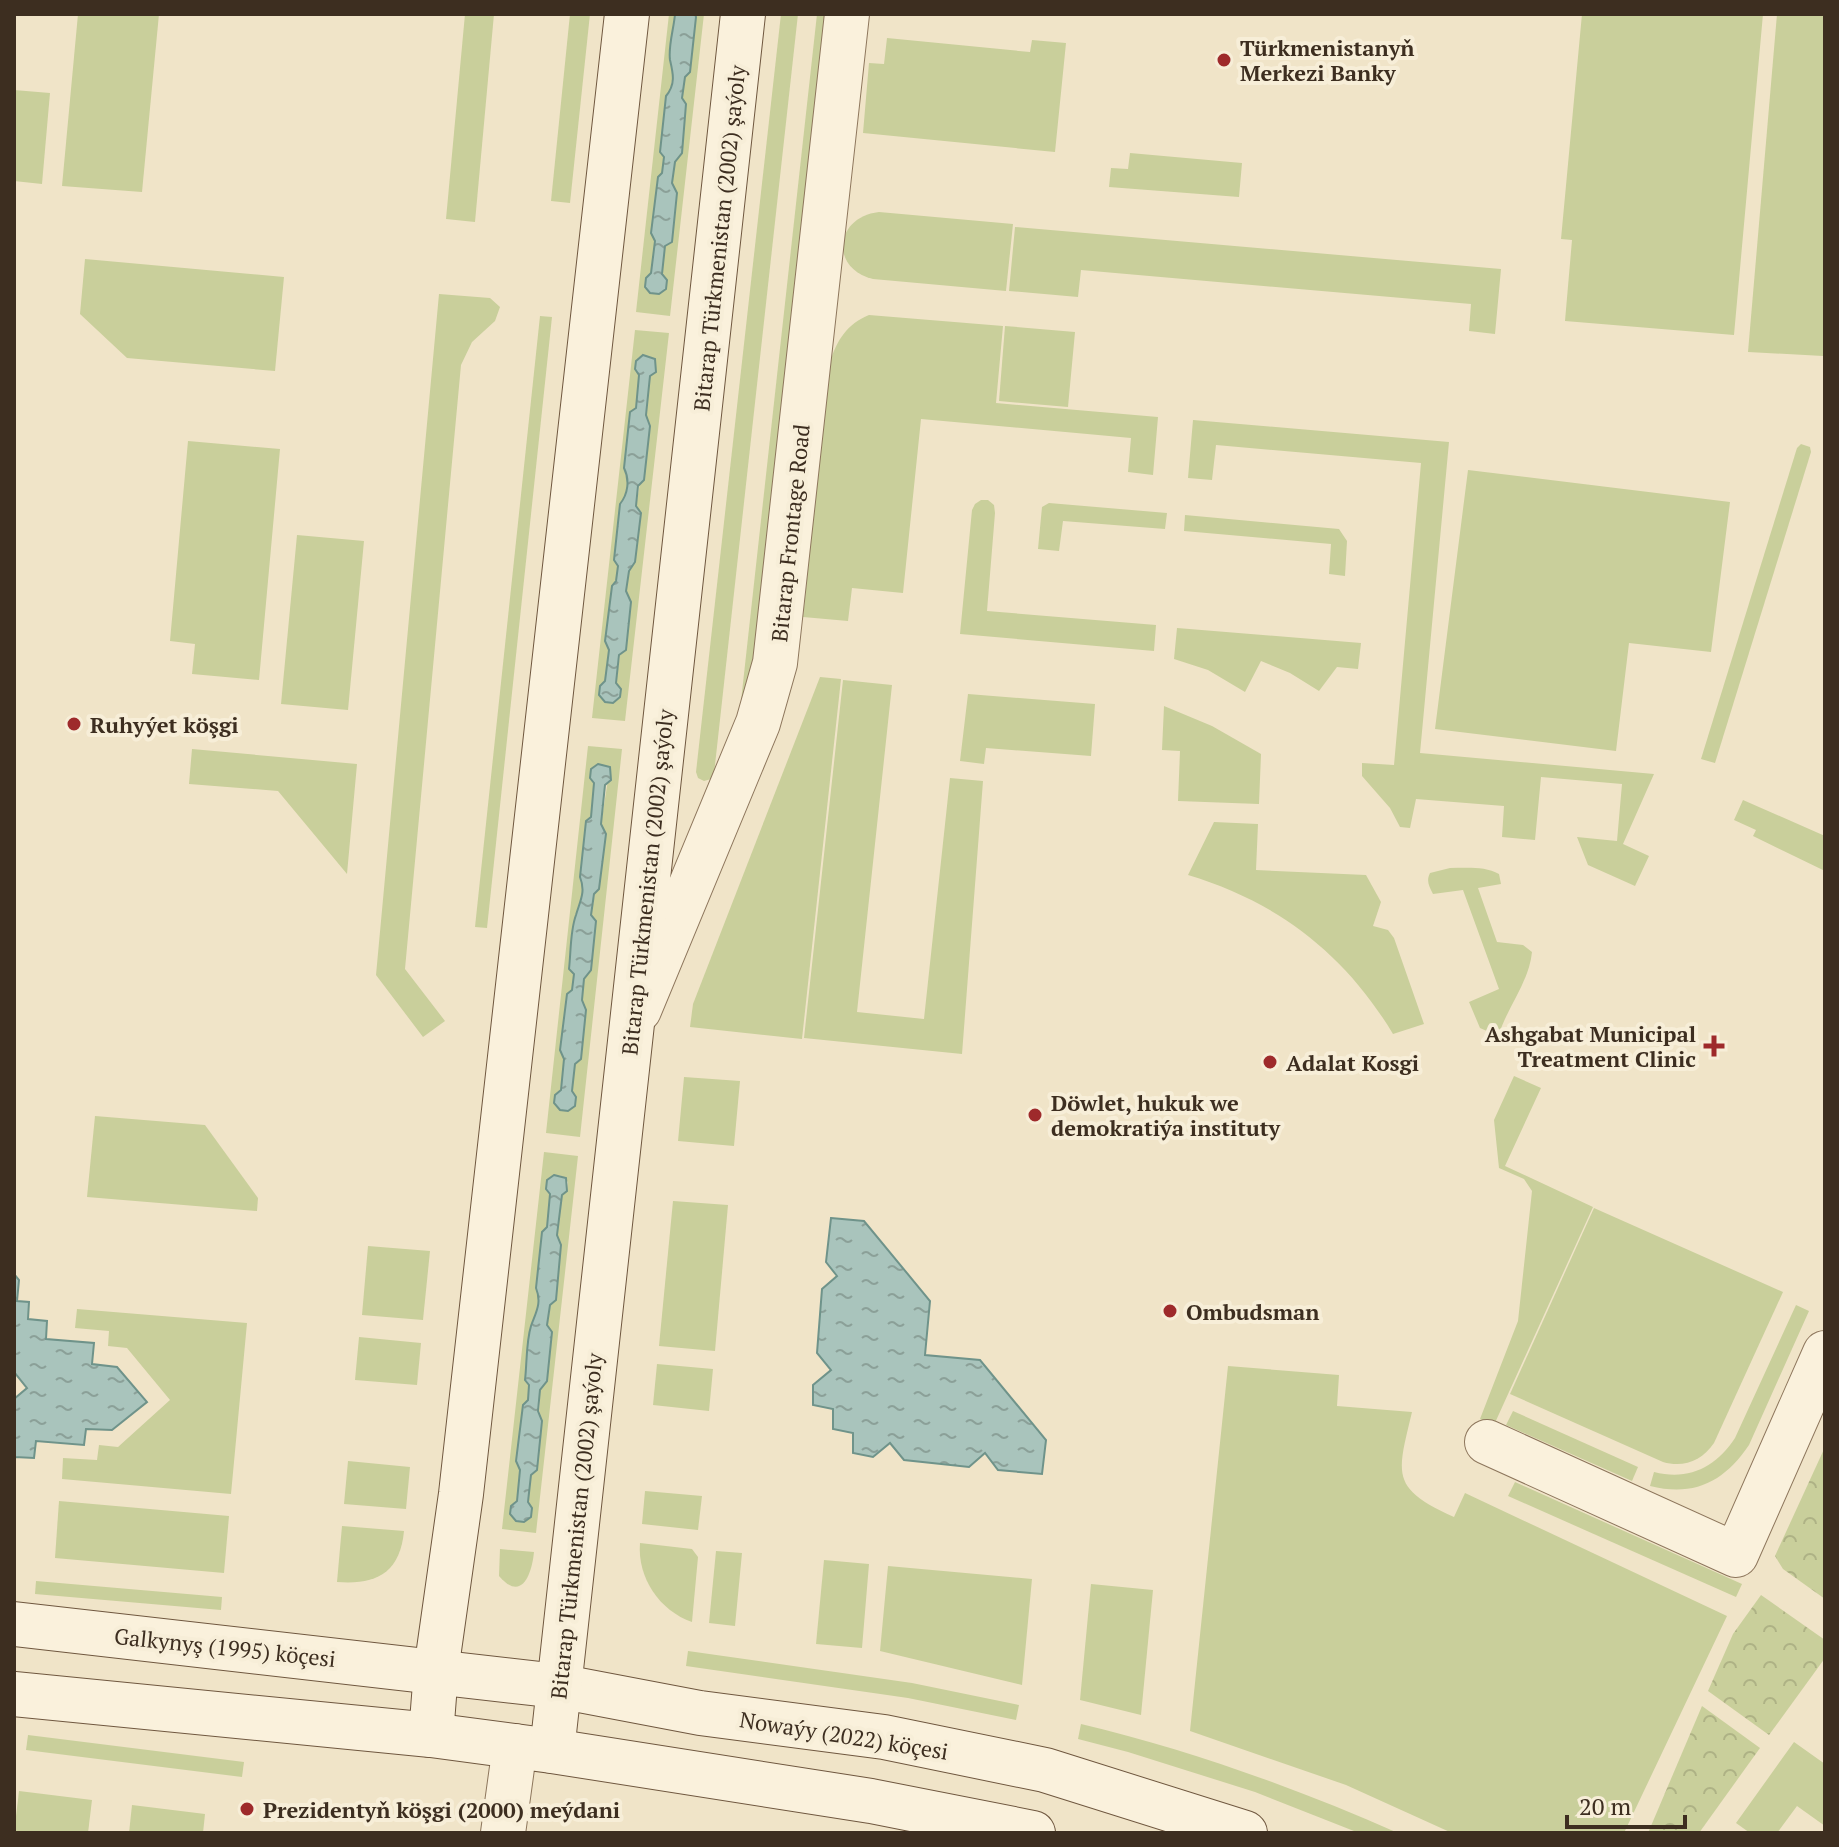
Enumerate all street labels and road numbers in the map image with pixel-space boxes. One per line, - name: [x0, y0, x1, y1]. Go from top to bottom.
- street label: Bitarap Türkmenistan (2002) şaýoly: [686, 63, 752, 413]
- street label: Bitarap Frontage Road: [764, 423, 816, 643]
- street label: Bitarap Türkmenistan (2002) şaýoly: [614, 707, 680, 1057]
- street label: Bitarap Türkmenistan (2002) şaýoly: [543, 1351, 609, 1701]
- street label: Galkynyş (1995) köçesi: [113, 1621, 337, 1673]
- street label: Nowaýy (2022) köçesi: [738, 1704, 950, 1766]

